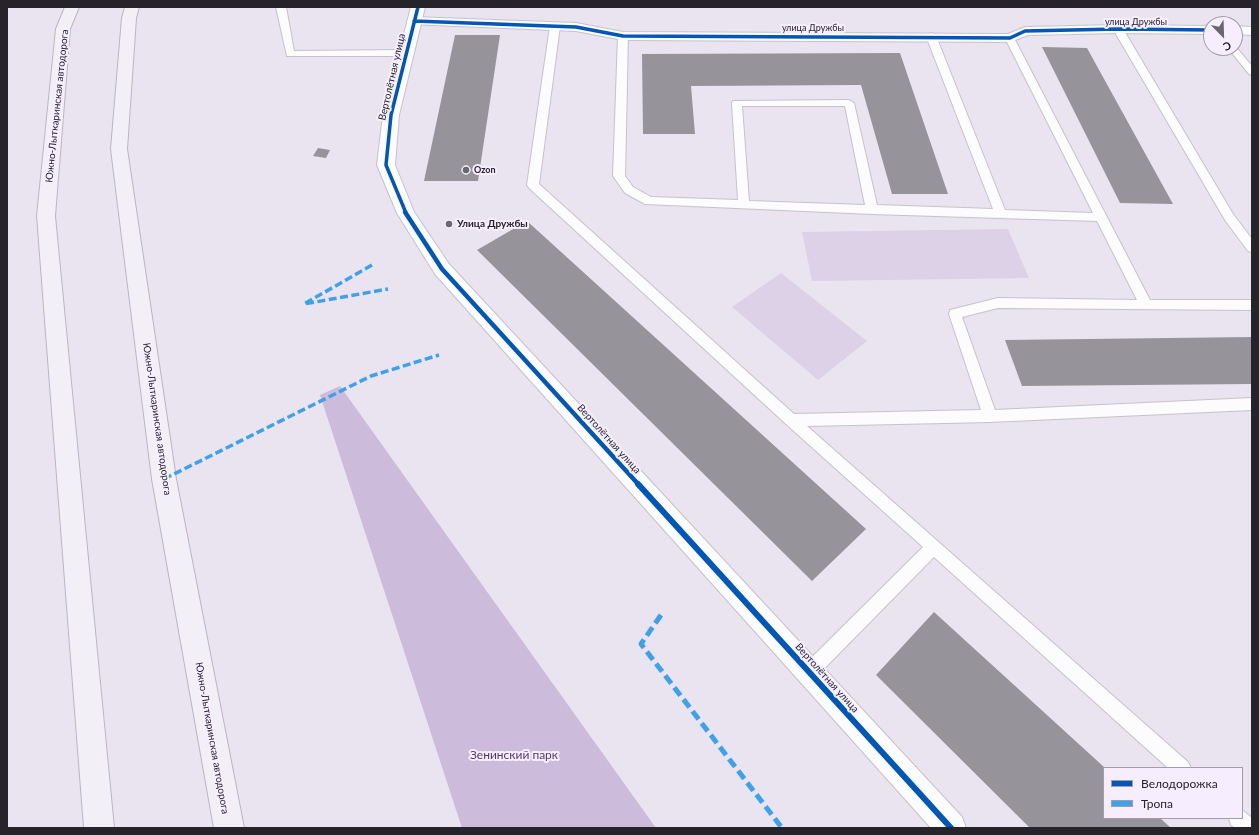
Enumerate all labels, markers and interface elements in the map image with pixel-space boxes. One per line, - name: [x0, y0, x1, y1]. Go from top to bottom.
- north arrow: [1203, 16, 1243, 56]
- street label: улица Дружбы: [1105, 17, 1167, 27]
- street label: улица Дружбы: [782, 23, 844, 33]
- street label: Южно-Лыткаринская автодорога: [43, 29, 71, 183]
- street label: Вертолётная улица: [376, 32, 408, 122]
- text: С: [1222, 39, 1233, 54]
- marker: Ozon: [461, 165, 471, 175]
- place label: Ozon: [474, 165, 495, 175]
- place label: Улица Дружбы: [457, 218, 528, 230]
- marker: Улица Дружбы: [444, 219, 454, 229]
- street label: Южно-Лыткаринская автодорога: [140, 342, 174, 496]
- street label: Вертолётная улица: [575, 402, 643, 476]
- street label: Вертолётная улица: [793, 641, 861, 715]
- street label: Южно-Лыткаринская автодорога: [193, 661, 231, 815]
- park label: Зенинский парк: [470, 748, 558, 762]
- legend: [1103, 767, 1243, 819]
- text: Велодорожка: [1141, 776, 1218, 791]
- text: Тропа: [1141, 796, 1173, 811]

